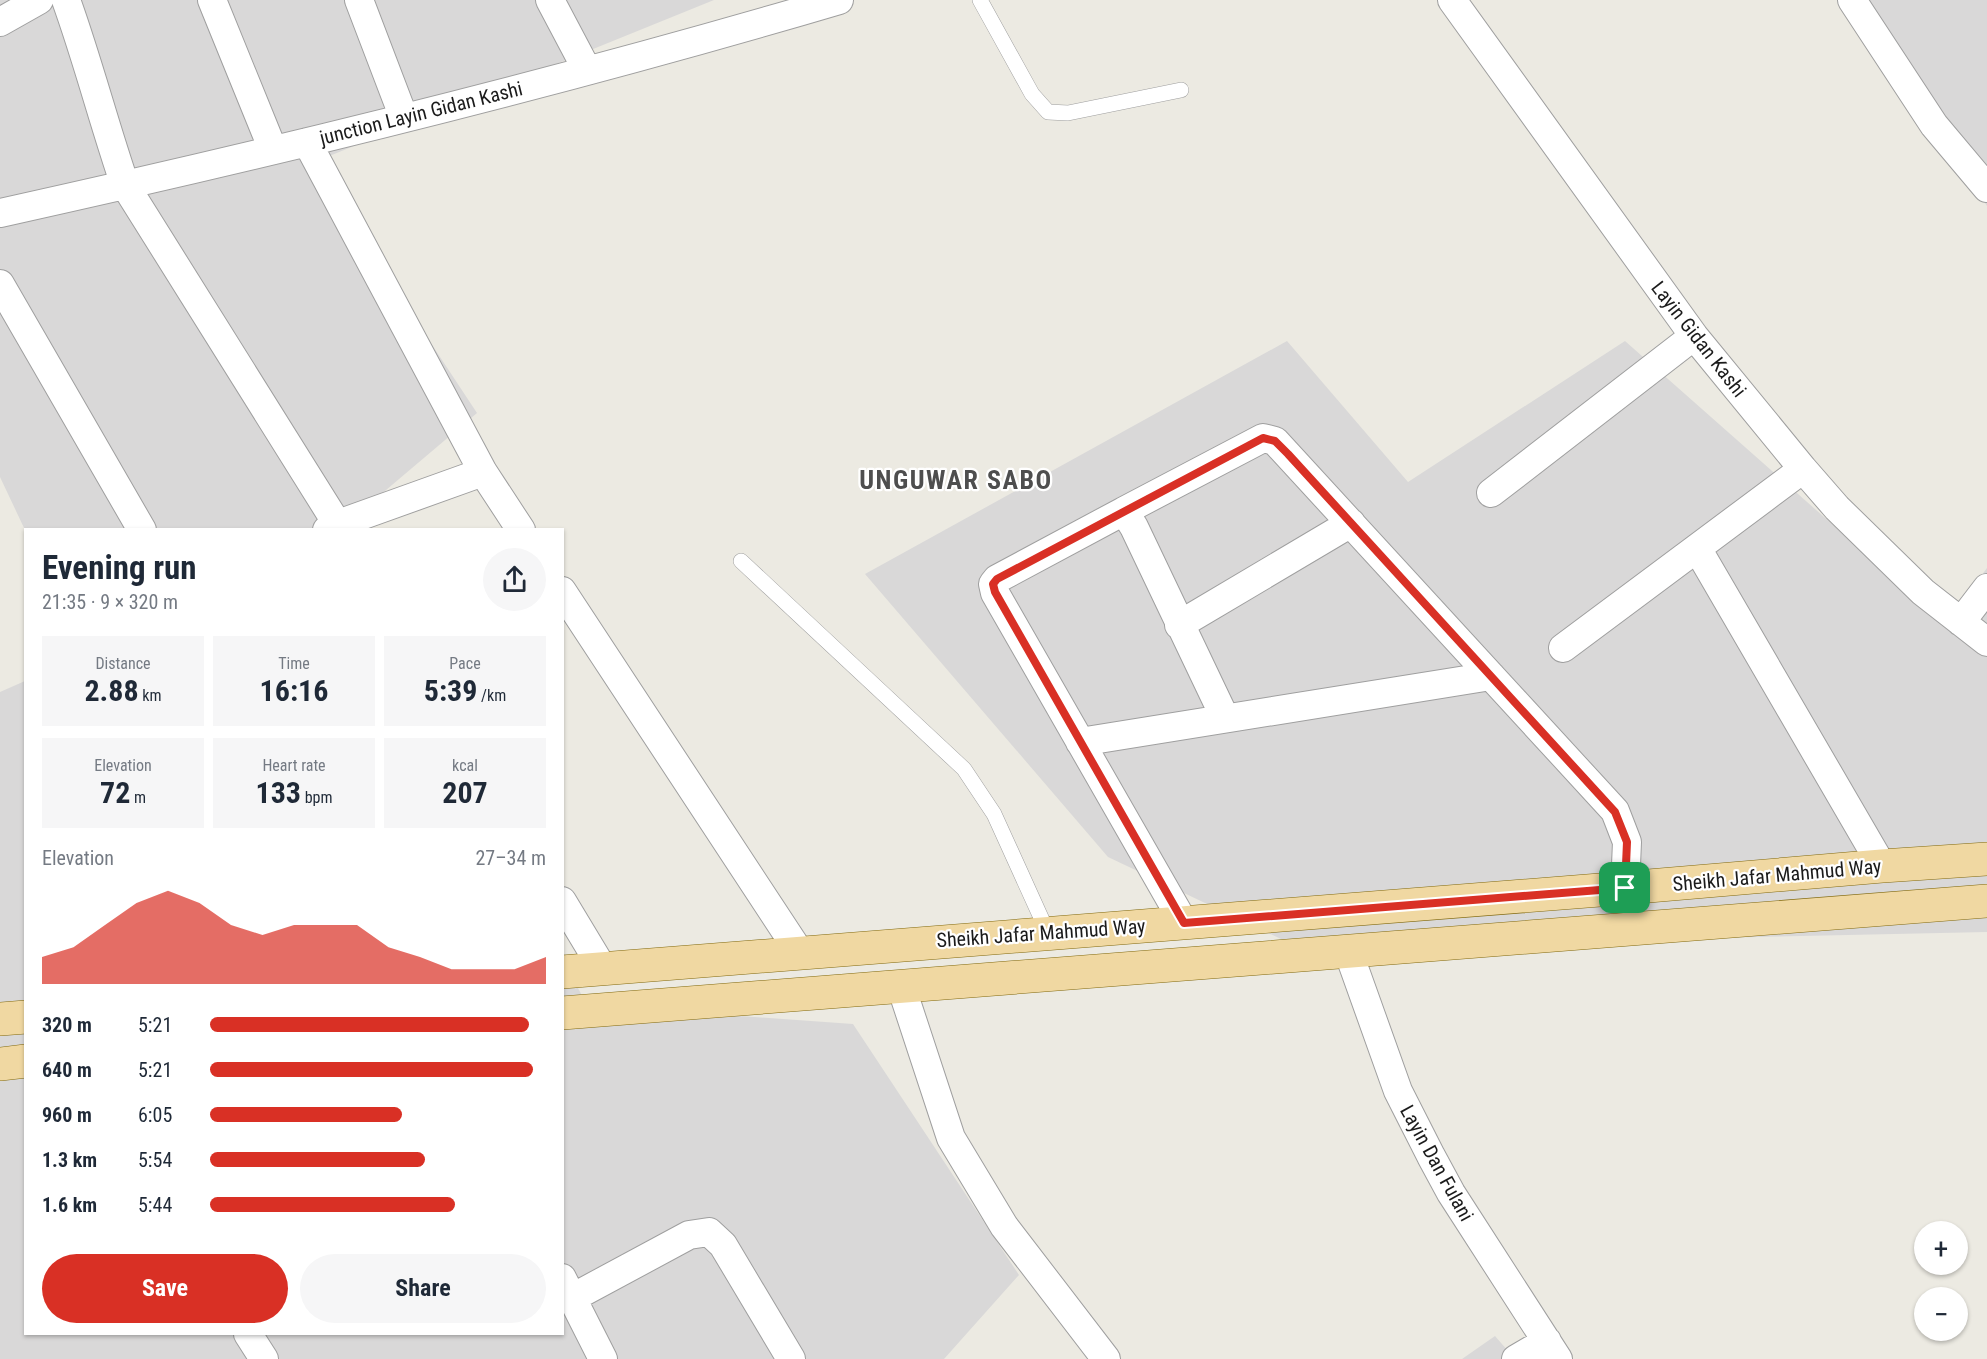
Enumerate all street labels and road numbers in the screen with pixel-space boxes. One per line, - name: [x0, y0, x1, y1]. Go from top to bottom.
- street label: junction Layin Gidan Kashi: [316, 76, 525, 150]
- street label: Layin Gidan Kashi: [1646, 276, 1752, 402]
- street label: Sheikh Jafar Mahmud Way: [1672, 854, 1882, 896]
- street label: Sheikh Jafar Mahmud Way: [936, 914, 1146, 952]
- street label: Layin Dan Fulani: [1395, 1101, 1479, 1225]

